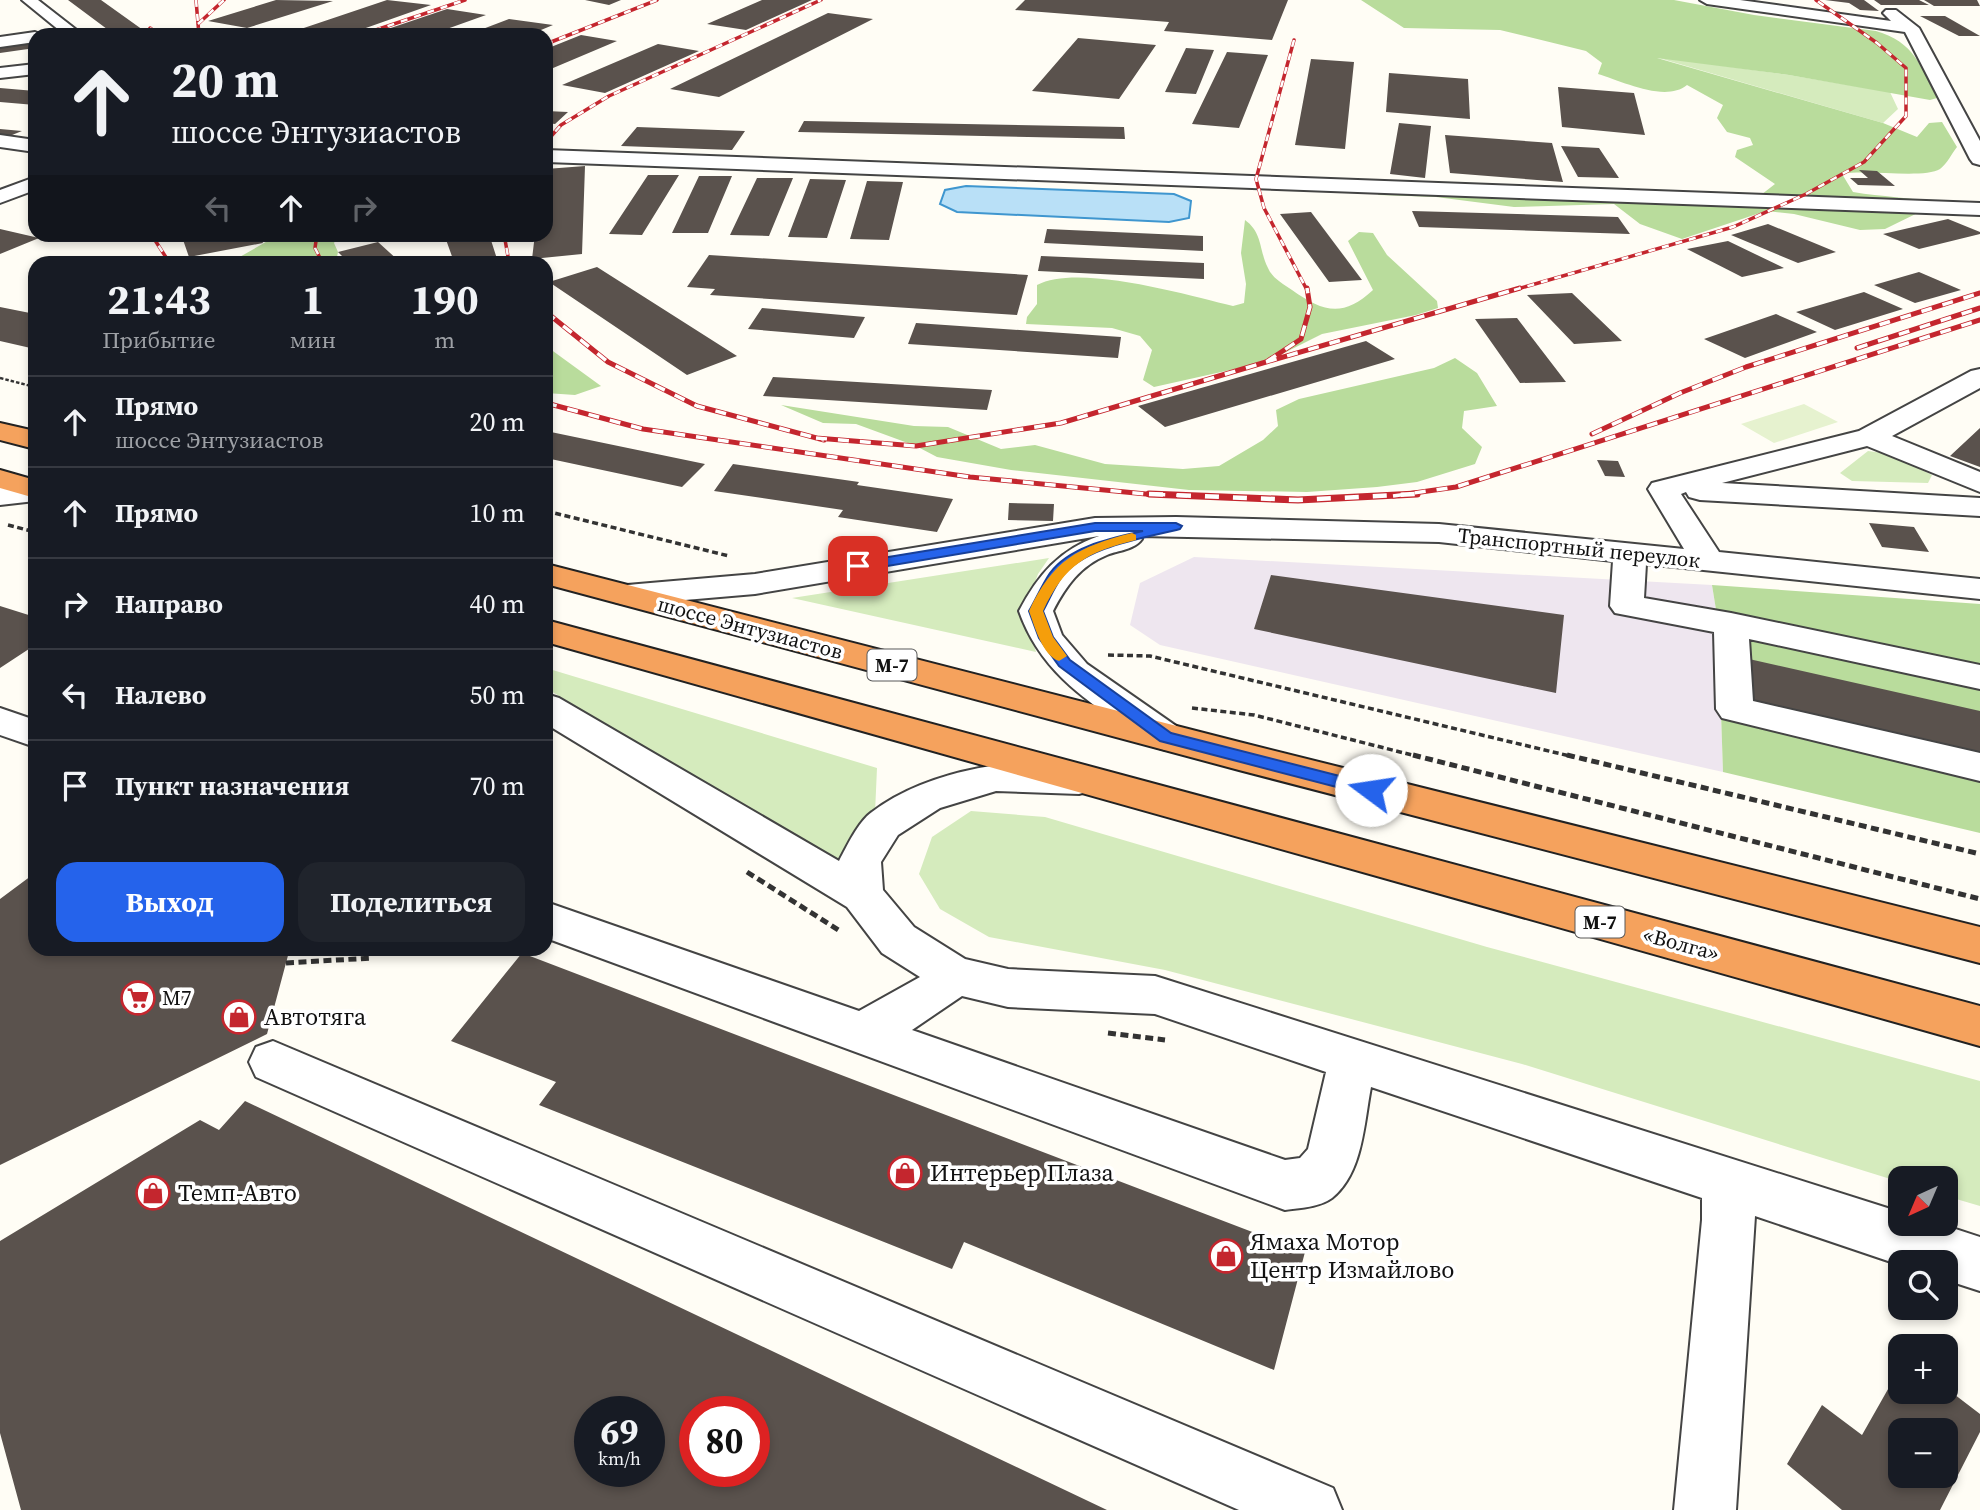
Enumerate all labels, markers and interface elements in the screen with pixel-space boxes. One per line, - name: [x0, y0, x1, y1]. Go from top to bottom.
- text: 20 m: [171, 46, 279, 113]
- icon: ahead: [56, 56, 147, 147]
- text: шоссе Энтузиастов: [171, 110, 461, 154]
- icon: left: [199, 189, 237, 227]
- icon: ahead: [272, 189, 310, 227]
- icon: right: [345, 189, 383, 227]
- text: 21:43: [107, 270, 211, 328]
- text: 1: [302, 270, 324, 328]
- text: 190: [410, 270, 479, 328]
- text: Прибытие: [102, 324, 215, 356]
- text: мин: [290, 324, 336, 356]
- text: m: [434, 324, 455, 356]
- text: Прямо: [115, 388, 198, 424]
- icon: ahead: [56, 403, 94, 441]
- text: 20 m: [470, 404, 525, 440]
- text: шоссе Энтузиастов: [115, 424, 324, 456]
- icon: ahead: [56, 494, 94, 532]
- text: Прямо: [115, 495, 198, 531]
- text: 10 m: [470, 495, 525, 531]
- street label: Транспортный переулок: [1457, 520, 1702, 575]
- pin: [828, 536, 888, 596]
- icon: arrive: [839, 547, 877, 585]
- icon: right: [56, 585, 94, 623]
- text: Направо: [115, 586, 223, 622]
- text: 40 m: [470, 586, 525, 622]
- street label: шоссе Энтузиастов: [654, 589, 846, 666]
- road number: М-7: [868, 650, 917, 680]
- icon: left: [56, 676, 94, 714]
- text: Налево: [115, 677, 206, 713]
- text: 50 m: [470, 677, 525, 713]
- position arrow: [1334, 753, 1408, 827]
- icon: arrive: [56, 767, 94, 805]
- text: Пункт назначения: [115, 768, 349, 804]
- text: 70 m: [470, 768, 525, 804]
- button: Выход: [56, 862, 284, 942]
- button: Поделиться: [298, 862, 525, 942]
- road number: М-7: [1576, 906, 1624, 938]
- street label: «Волга»: [1640, 920, 1722, 967]
- supermarket icon: М7: [119, 979, 157, 1017]
- place label: М7: [162, 983, 191, 1012]
- shop icon: Автотяга: [220, 998, 258, 1036]
- place label: Автотяга: [264, 1000, 367, 1033]
- shop icon: Интерьер Плаза: [886, 1154, 924, 1192]
- place label: Интерьер Плаза: [930, 1156, 1114, 1189]
- north arrow: [1888, 1166, 1958, 1236]
- map controls: [1888, 1166, 1958, 1488]
- shop icon: Темп-Авто: [134, 1174, 172, 1212]
- place label: Темп-Авто: [178, 1176, 297, 1209]
- place label: Ямаха Мотор Центр Измайлово: [1250, 1225, 1454, 1286]
- shop icon: Ямаха Мотор Центр Измайлово: [1207, 1237, 1245, 1275]
- button: search: [1888, 1250, 1958, 1320]
- button: +: [1888, 1334, 1958, 1404]
- speed limit sign: 80: [679, 1396, 770, 1487]
- text: 69: [601, 1408, 638, 1456]
- button: −: [1888, 1418, 1958, 1488]
- text: km/h: [598, 1446, 641, 1471]

